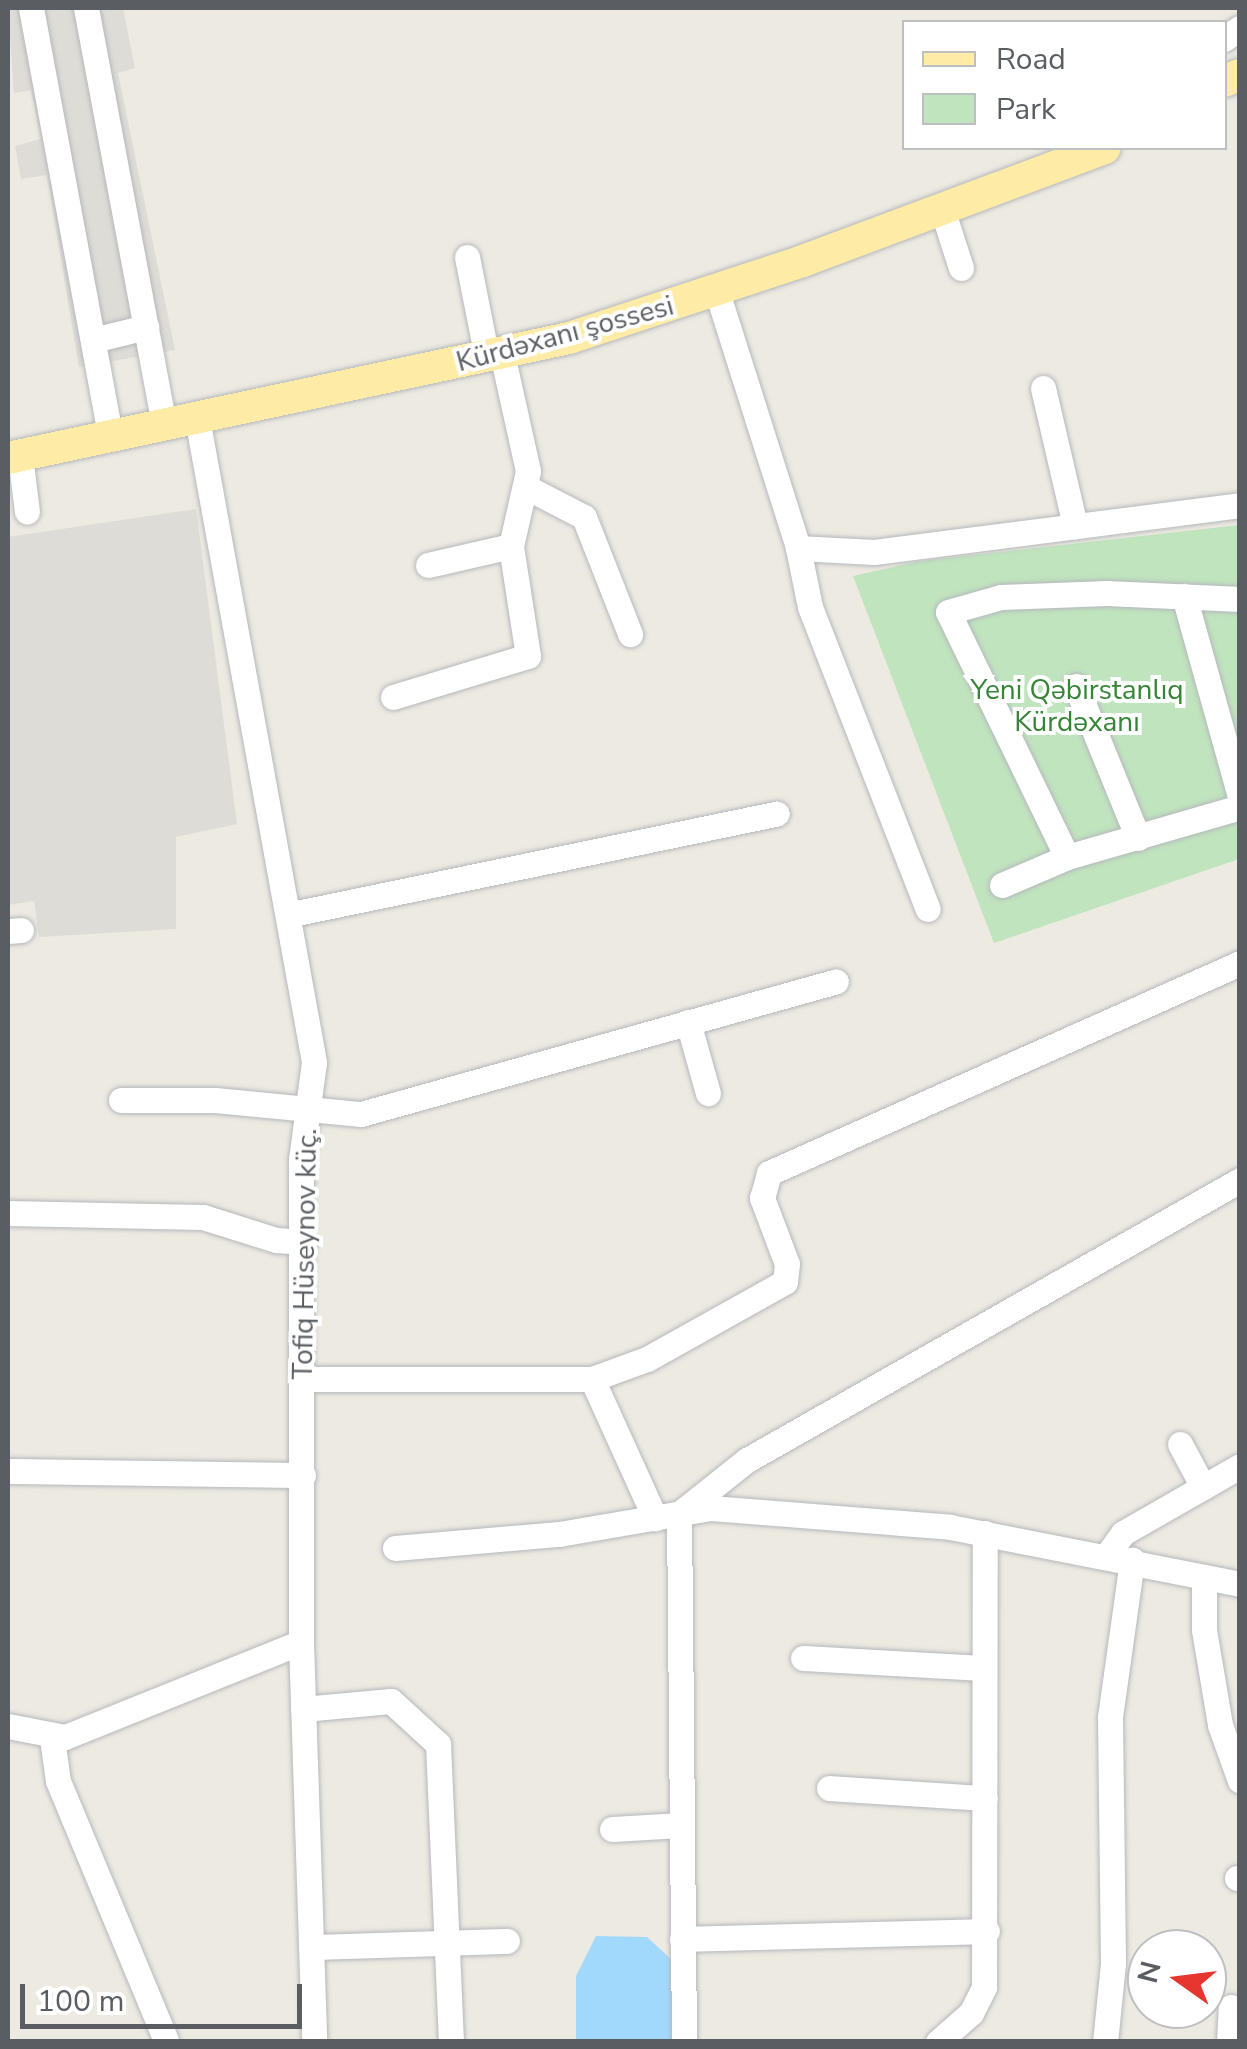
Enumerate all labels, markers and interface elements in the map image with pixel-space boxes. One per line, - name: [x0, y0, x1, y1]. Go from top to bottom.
- legend: [902, 20, 1227, 150]
- text: Road: [996, 39, 1066, 80]
- text: Park: [996, 89, 1056, 130]
- street label: Kürdəxanı şossesi: [453, 289, 677, 379]
- park label: Yeni Qəbirstanlıq Kürdəxanı: [970, 673, 1184, 739]
- street label: Tofiq Hüseynov küç.: [286, 1128, 324, 1380]
- north arrow: [1127, 1929, 1227, 2029]
- text: N: [1129, 1957, 1171, 1987]
- scale bar: [25, 1964, 308, 2026]
- text: 100 m: [37, 1981, 124, 2022]

